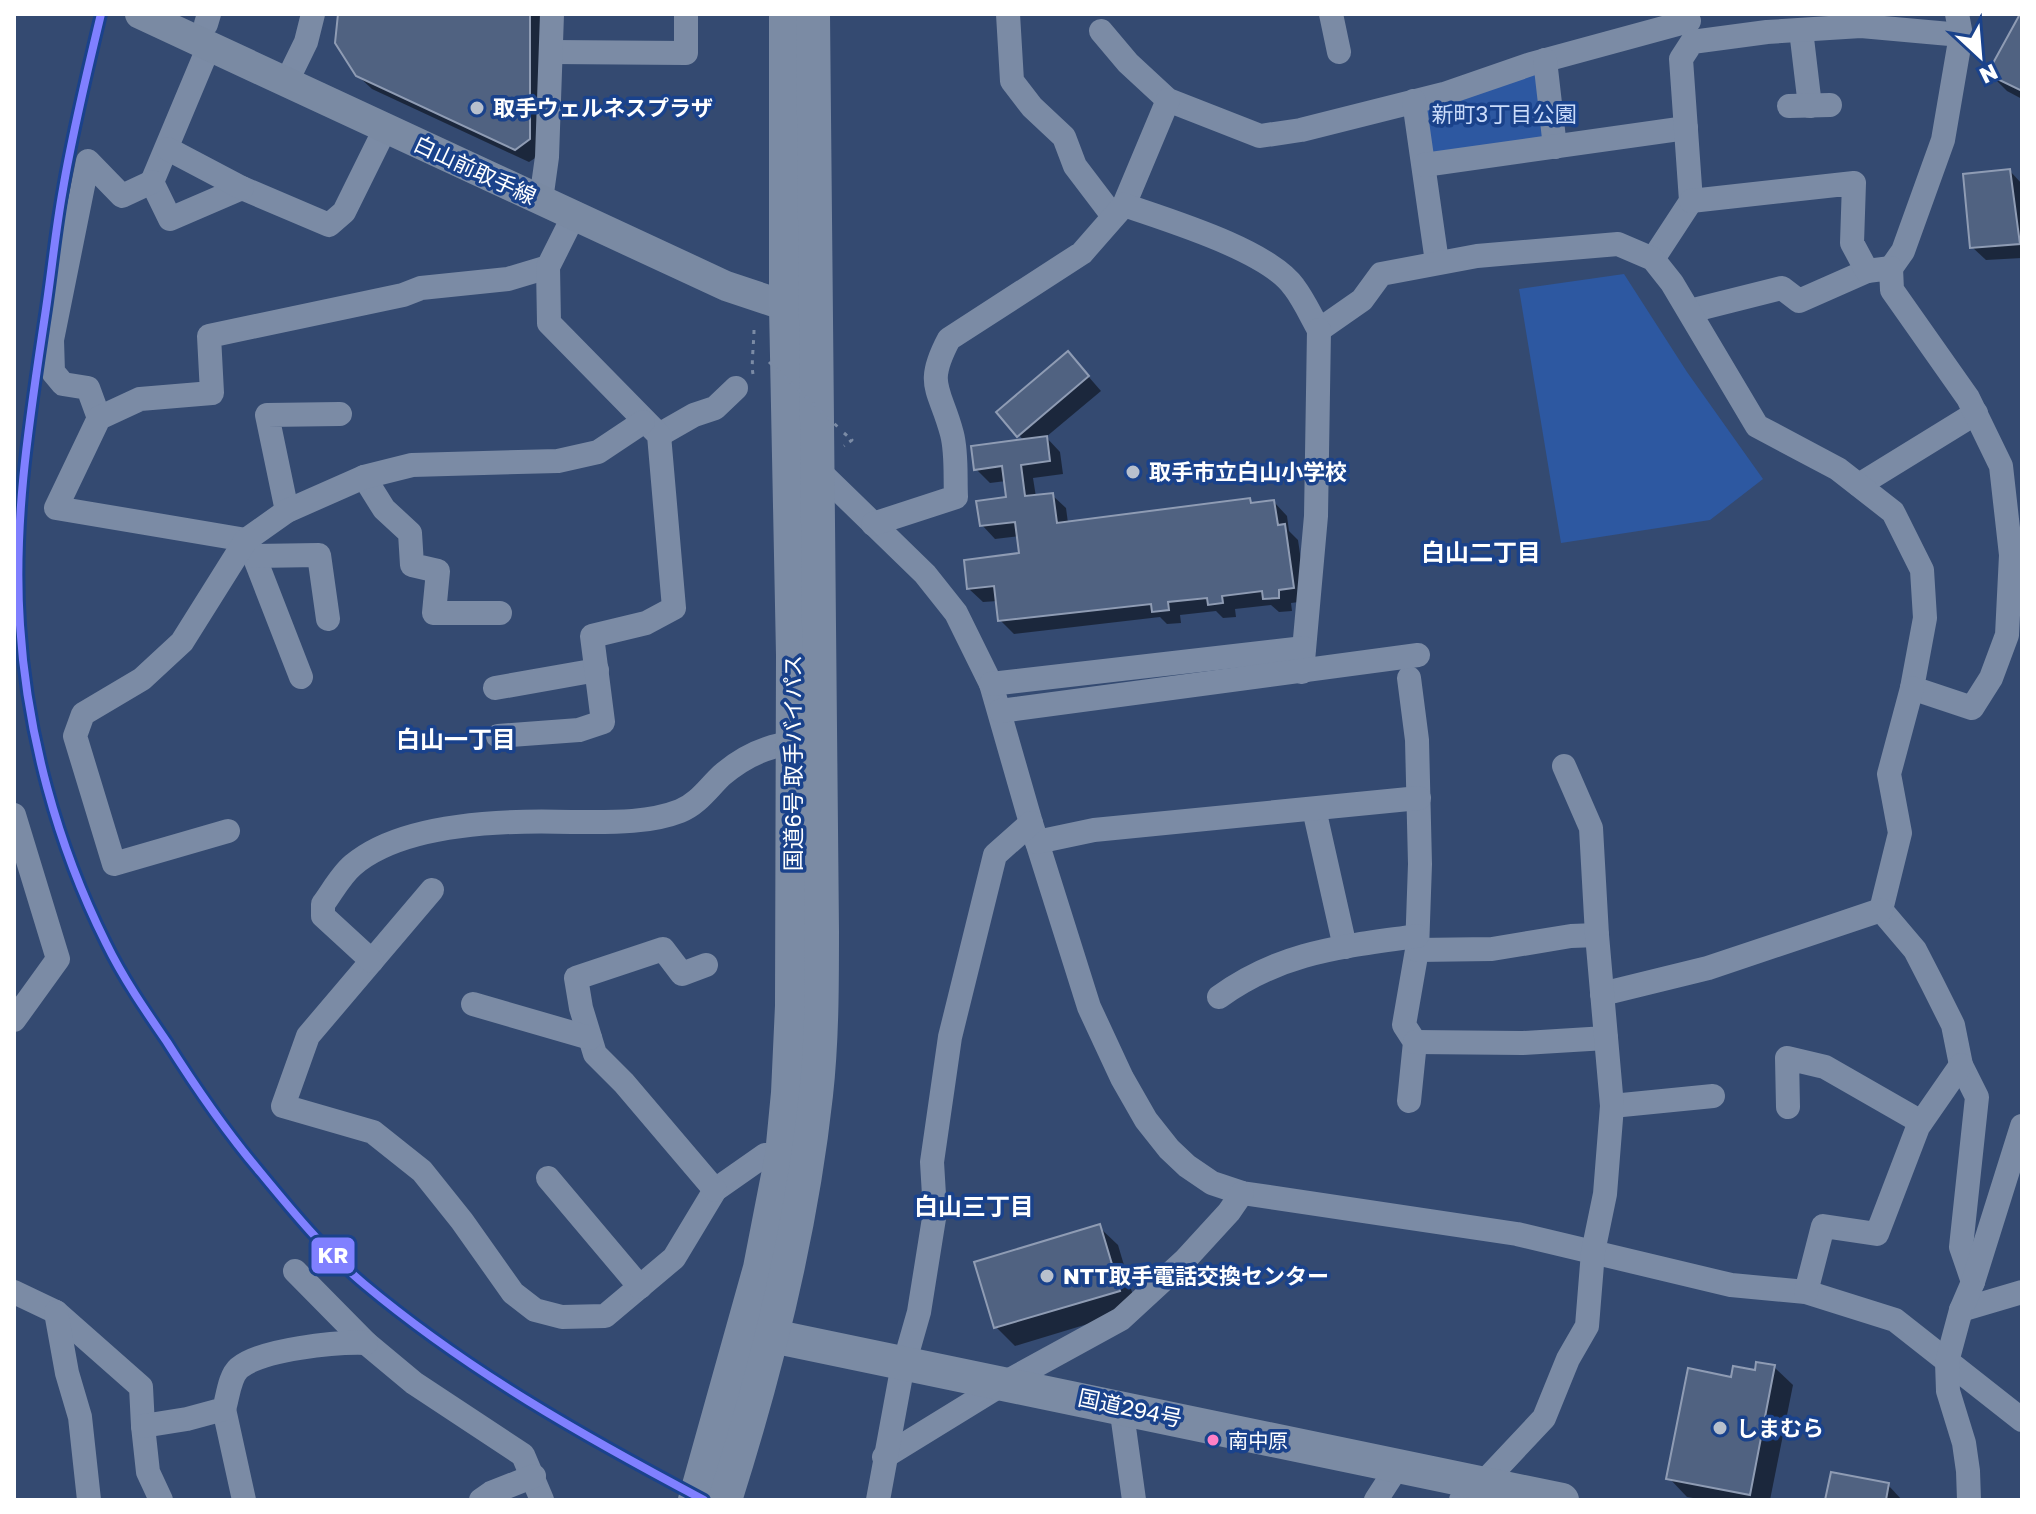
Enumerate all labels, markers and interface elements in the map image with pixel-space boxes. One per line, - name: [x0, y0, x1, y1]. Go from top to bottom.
- north arrow: [1940, 16, 2020, 96]
- text: N: [1976, 59, 2002, 90]
- place label: 取手ウェルネスプラザ: [493, 94, 713, 121]
- marker: 取手ウェルネスプラザ: [468, 99, 486, 117]
- park label: 新町3丁目公園: [1432, 100, 1576, 127]
- street label: 白山前取手線: [410, 129, 541, 210]
- place label: 取手市立白山小学校: [1149, 458, 1347, 485]
- marker: 取手市立白山小学校: [1124, 463, 1142, 481]
- district label: 白山二丁目: [1421, 537, 1541, 566]
- street label: 国道6号 取手バイパス: [779, 655, 806, 871]
- district label: 白山一丁目: [396, 724, 516, 753]
- district label: 白山三丁目: [914, 1191, 1034, 1220]
- line badge: KR: [310, 1236, 356, 1275]
- text: KR: [317, 1241, 349, 1268]
- place label: NTT取手電話交換センター: [1063, 1262, 1329, 1289]
- marker: NTT取手電話交換センター: [1038, 1267, 1056, 1285]
- street label: 国道294号: [1076, 1383, 1185, 1432]
- place label: しまむら: [1736, 1414, 1824, 1441]
- marker: しまむら: [1711, 1419, 1729, 1437]
- place label: 南中原: [1228, 1428, 1288, 1452]
- marker: 南中原: [1205, 1432, 1221, 1448]

